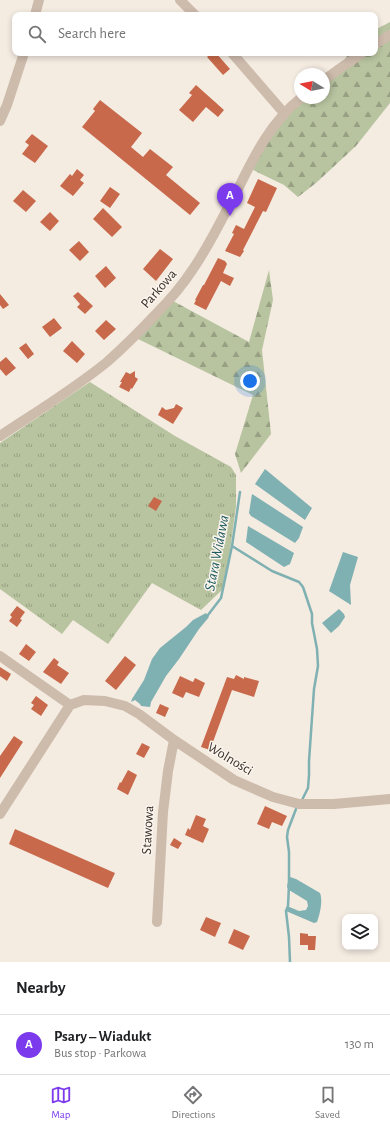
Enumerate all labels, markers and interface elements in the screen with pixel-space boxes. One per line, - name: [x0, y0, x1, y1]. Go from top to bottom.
- search box: [12, 12, 378, 56]
- icon: search: [26, 23, 48, 45]
- text: Search here: [58, 26, 126, 41]
- north arrow: [294, 68, 330, 104]
- pin: A: [217, 183, 243, 216]
- street label: Parkowa: [139, 267, 180, 311]
- your location: [240, 371, 260, 391]
- water label: Stara Widawa: [202, 514, 232, 592]
- street label: Wolności: [205, 740, 255, 778]
- street label: Stawowa: [140, 805, 156, 855]
- map controls: [342, 914, 378, 950]
- button: layers: [342, 914, 378, 950]
- text: Nearby: [16, 979, 66, 996]
- text: Psary – Wiadukt: [54, 1029, 151, 1044]
- text: A: [25, 1038, 33, 1051]
- text: 130 m: [345, 1038, 374, 1051]
- text: Bus stop · Parkowa: [54, 1047, 147, 1060]
- tab: Map: [50, 1084, 72, 1121]
- tab: Directions: [171, 1084, 215, 1121]
- tab: Saved: [315, 1084, 340, 1121]

